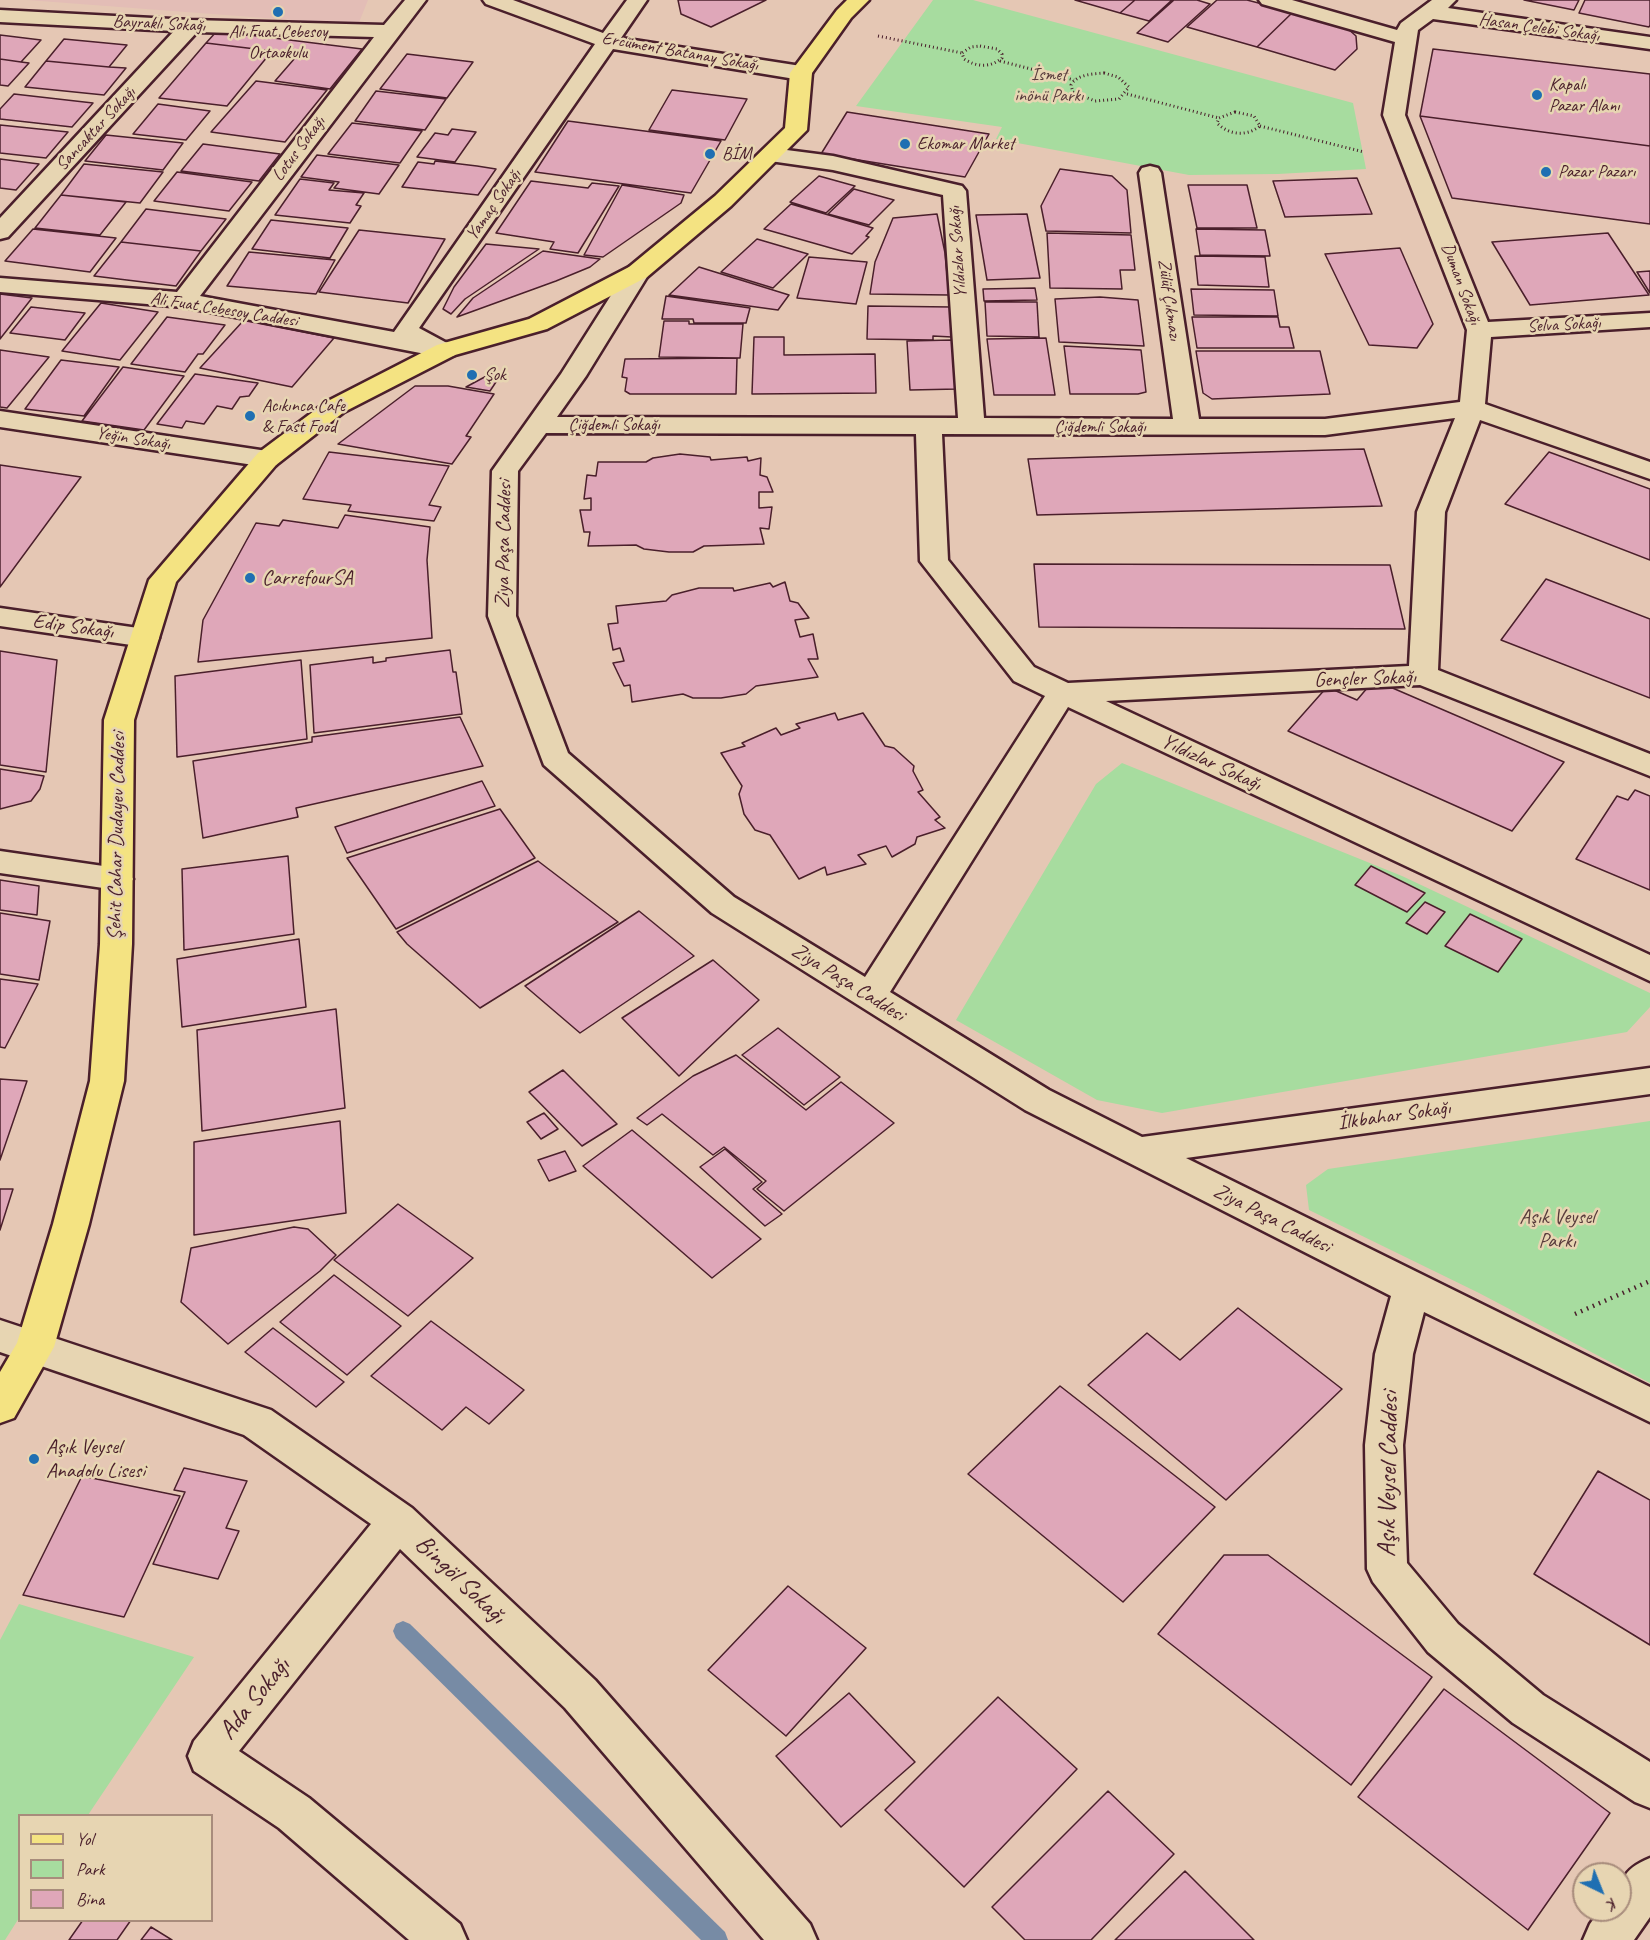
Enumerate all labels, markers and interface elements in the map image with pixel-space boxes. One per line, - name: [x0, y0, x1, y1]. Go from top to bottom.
- marker: Ali Fuat Cebesoy Ortaokulu: [271, 5, 285, 19]
- street label: Hasan Çelebi Sokağı: [1477, 9, 1601, 47]
- street label: Bayraklı Sokağı: [112, 11, 206, 37]
- place label: Ali Fuat Cebesoy Ortaokulu: [229, 21, 327, 63]
- street label: Ercüment Batanay Sokağı: [600, 28, 760, 76]
- park label: İsmet inönü Parkı: [1015, 64, 1083, 106]
- place label: Kapalı Pazar Alanı: [1549, 74, 1620, 116]
- street label: Sancaktar Sokağı: [52, 82, 140, 176]
- marker: Kapalı Pazar Alanı: [1530, 88, 1544, 102]
- street label: Lotus Sokağı: [268, 112, 330, 186]
- place label: Ekomar Market: [917, 133, 1014, 155]
- marker: Ekomar Market: [898, 137, 912, 151]
- place label: BİM: [722, 143, 752, 165]
- marker: BİM: [703, 147, 717, 161]
- place label: Pazar Pazarı: [1558, 161, 1635, 183]
- street label: Yamaç Sokağı: [462, 165, 526, 245]
- marker: Pazar Pazarı: [1539, 165, 1553, 179]
- street label: Yıldızlar Sokağı: [944, 205, 972, 299]
- street label: Duman Sokağı: [1436, 240, 1486, 328]
- street label: Zülüf Çıkmazı: [1153, 258, 1185, 342]
- street label: Ali Fuat Cebesoy Caddesi: [149, 288, 299, 332]
- street label: Selva Sokağı: [1527, 312, 1601, 338]
- place label: Şok: [484, 364, 506, 386]
- marker: Şok: [465, 368, 479, 382]
- place label: Acıkınca Cafe & Fast Food: [262, 395, 345, 438]
- marker: Acıkınca Cafe & Fast Food: [243, 409, 257, 423]
- street label: Çiğdemli Sokağı: [568, 414, 660, 436]
- street label: Çiğdemli Sokağı: [1054, 416, 1146, 438]
- street label: Yeğin Sokağı: [95, 423, 171, 455]
- street label: Ziya Paşa Caddesi: [490, 480, 518, 608]
- place label: CarrefourSA: [262, 565, 353, 591]
- marker: CarrefourSA: [243, 571, 257, 585]
- street label: Edip Sokağı: [31, 609, 115, 645]
- street label: Gençler Sokağı: [1314, 665, 1416, 693]
- street label: Yıldızlar Sokağı: [1157, 729, 1265, 797]
- street label: Şehit Cahar Dudayev Caddesi: [103, 731, 131, 941]
- street label: Ziya Paşa Caddesi: [787, 938, 909, 1028]
- street label: İlkbahar Sokağı: [1336, 1096, 1452, 1136]
- street label: Ziya Paşa Caddesi: [1209, 1179, 1335, 1259]
- park label: Aşık Veysel Parkı: [1519, 1204, 1595, 1254]
- street label: Aşık Veysel Caddesi: [1372, 1391, 1406, 1557]
- place label: Aşık Veysel Anadolu Lisesi: [46, 1434, 145, 1484]
- marker: Aşık Veysel Anadolu Lisesi: [27, 1452, 41, 1466]
- street label: Bingöl Sokağı: [408, 1529, 512, 1631]
- street label: Ada Sokağı: [213, 1652, 297, 1746]
- legend: [18, 1814, 213, 1922]
- text: Yol: [76, 1828, 93, 1850]
- text: Park: [76, 1858, 105, 1880]
- north arrow: [1572, 1862, 1632, 1922]
- text: Bina: [76, 1888, 104, 1910]
- text: K: [1603, 1894, 1623, 1914]

